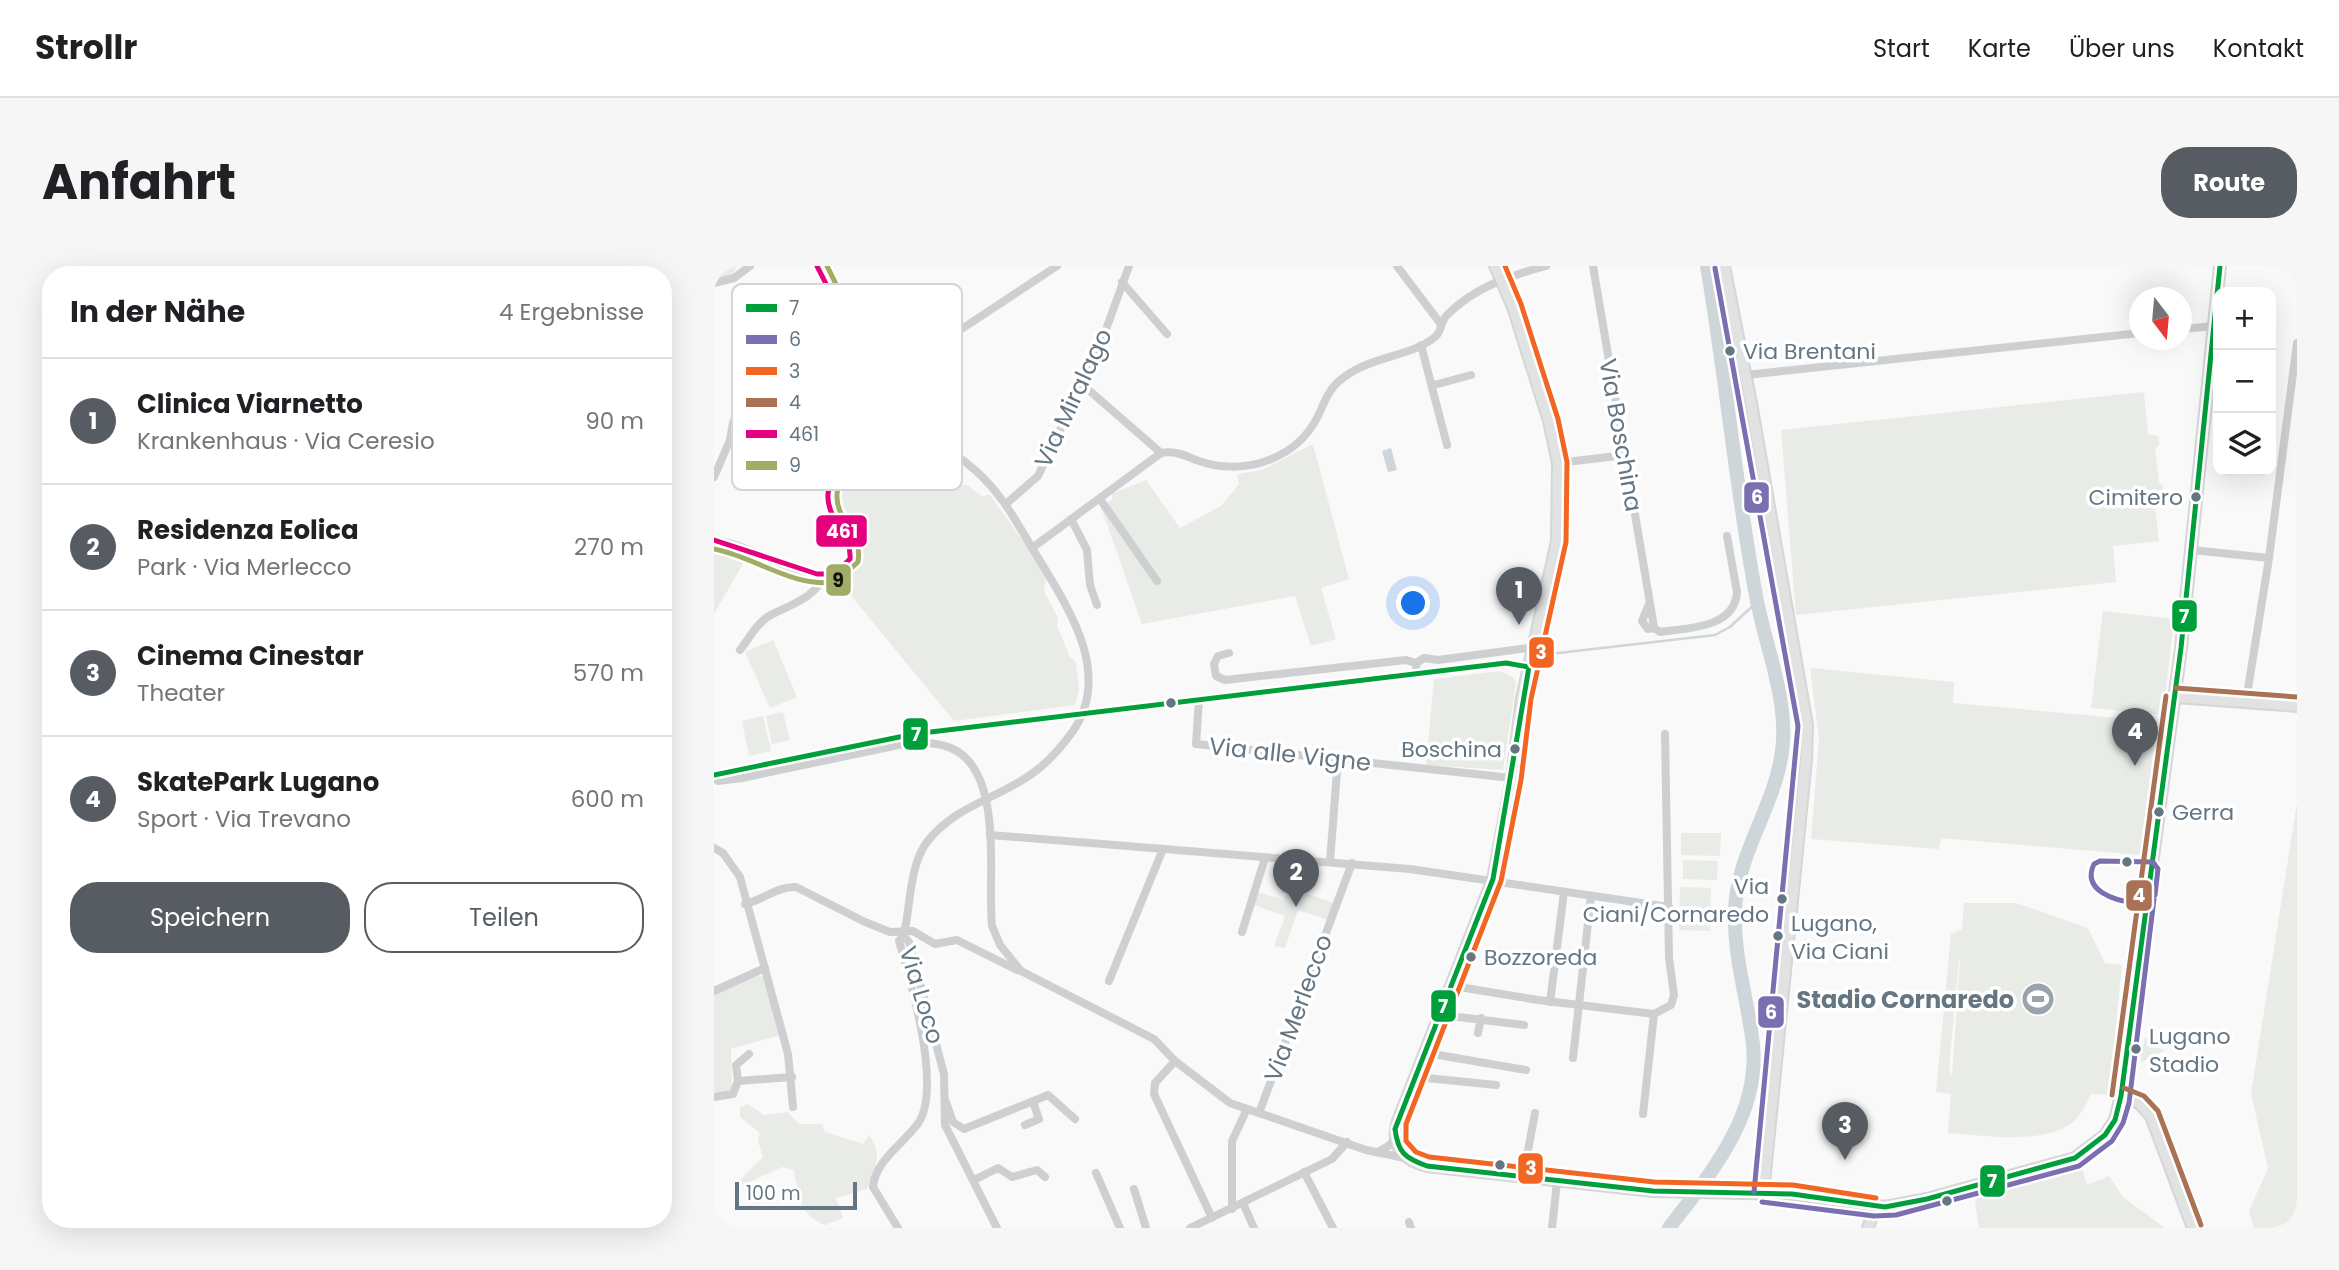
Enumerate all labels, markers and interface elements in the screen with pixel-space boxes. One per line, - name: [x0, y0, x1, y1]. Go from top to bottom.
- text: Strollr: [35, 24, 137, 71]
- text: Start: [1873, 32, 1930, 65]
- text: Karte: [1968, 32, 2031, 65]
- text: Über uns: [2069, 32, 2175, 65]
- text: Kontakt: [2213, 32, 2304, 65]
- button: Route: [2161, 147, 2297, 218]
- text: Anfahrt: [42, 148, 236, 216]
- legend: [732, 284, 962, 490]
- north arrow: [2129, 287, 2192, 350]
- map controls: [2213, 287, 2276, 476]
- button: +: [2213, 287, 2276, 350]
- text: In der Nähe: [70, 290, 245, 333]
- text: 7: [789, 295, 799, 322]
- text: 4 Ergebnisse: [499, 296, 644, 328]
- street label: Via Miralago: [1026, 323, 1120, 473]
- text: 6: [789, 326, 801, 353]
- place label: Via Brentani: [1743, 336, 1876, 367]
- marker: Via Brentani: [1723, 344, 1737, 358]
- button: −: [2213, 350, 2276, 413]
- street label: Via Boschina: [1591, 356, 1651, 514]
- text: 3: [789, 358, 800, 385]
- text: Clinica Viarnetto: [137, 386, 363, 422]
- text: 4: [789, 389, 801, 416]
- text: 1: [89, 405, 97, 437]
- text: 90 m: [585, 405, 644, 437]
- button: layers: [2213, 413, 2276, 476]
- text: 461: [789, 421, 819, 448]
- text: Krankenhaus · Via Ceresio: [137, 425, 435, 457]
- text: 9: [789, 452, 801, 479]
- line badge: 6: [1743, 481, 1770, 514]
- place label: Cimitero: [2089, 482, 2183, 513]
- text: 6: [1751, 484, 1763, 511]
- marker: Cimitero: [2189, 490, 2203, 504]
- text: Residenza Eolica: [137, 512, 359, 548]
- line badge: 461: [815, 514, 868, 548]
- text: 461: [826, 518, 858, 545]
- text: 2: [86, 531, 100, 563]
- text: 270 m: [574, 531, 644, 563]
- text: Park · Via Merlecco: [137, 551, 352, 583]
- line badge: 9: [825, 563, 852, 597]
- text: 9: [832, 567, 844, 594]
- pin: 1: [1496, 567, 1542, 625]
- your location: [1396, 586, 1430, 620]
- line badge: 7: [2171, 599, 2198, 633]
- text: 7: [2179, 603, 2189, 630]
- line badge: 3: [1528, 636, 1555, 669]
- text: Cinema Cinestar: [137, 638, 364, 674]
- text: 3: [1535, 639, 1547, 666]
- text: 3: [86, 657, 100, 689]
- text: 570 m: [573, 657, 644, 689]
- text: Theater: [137, 677, 225, 709]
- unlabelled marker: [1164, 696, 1178, 710]
- pin: 4: [2112, 708, 2158, 766]
- line badge: 7: [902, 717, 929, 751]
- text: 7: [911, 721, 921, 748]
- street label: Via alle Vigne: [1207, 729, 1373, 779]
- place label: Boschina: [1401, 734, 1502, 765]
- marker: Boschina: [1508, 742, 1522, 756]
- text: SkatePark Lugano: [137, 764, 379, 800]
- text: 4: [85, 783, 101, 815]
- text: 600 m: [571, 783, 644, 815]
- place label: Gerra: [2172, 797, 2234, 828]
- text: Sport · Via Trevano: [137, 803, 351, 835]
- marker: Gerra: [2152, 805, 2166, 819]
- pin: 2: [1273, 849, 1319, 907]
- unlabelled marker: [2120, 855, 2134, 869]
- place label: Via Ciani/Cornaredo: [1583, 871, 1769, 930]
- line badge: 4: [2125, 879, 2153, 912]
- button: Speichern: [70, 882, 350, 953]
- button: Teilen: [364, 882, 644, 953]
- text: 4: [2133, 882, 2146, 909]
- marker: Via Ciani/Cornaredo: [1775, 892, 1789, 906]
- place label: Lugano, Via Ciani: [1791, 908, 1889, 967]
- marker: Lugano, Via Ciani: [1771, 929, 1785, 943]
- street label: Via Merlecco: [1256, 930, 1340, 1086]
- street label: Via Loco: [892, 942, 952, 1048]
- place label: Bozzoreda: [1484, 942, 1597, 973]
- marker: Bozzoreda: [1464, 950, 1478, 964]
- sports icon: Stadio Cornaredo: [2019, 980, 2057, 1018]
- place label: Stadio Cornaredo: [1796, 983, 2014, 1016]
- line badge: 7: [1430, 989, 1457, 1023]
- text: 7: [1438, 993, 1448, 1020]
- line badge: 6: [1757, 995, 1785, 1029]
- text: 6: [1765, 999, 1777, 1026]
- place label: Lugano Stadio: [2149, 1021, 2231, 1080]
- marker: Lugano Stadio: [2129, 1042, 2143, 1056]
- pin: 3: [1822, 1102, 1868, 1160]
- line badge: 3: [1517, 1152, 1544, 1185]
- text: 3: [1525, 1155, 1537, 1182]
- unlabelled marker: [1493, 1158, 1507, 1172]
- line badge: 7: [1979, 1164, 2006, 1198]
- text: 7: [1987, 1168, 1997, 1195]
- scale bar: [735, 1179, 858, 1211]
- text: 100 m: [746, 1180, 801, 1207]
- unlabelled marker: [1940, 1194, 1954, 1208]

